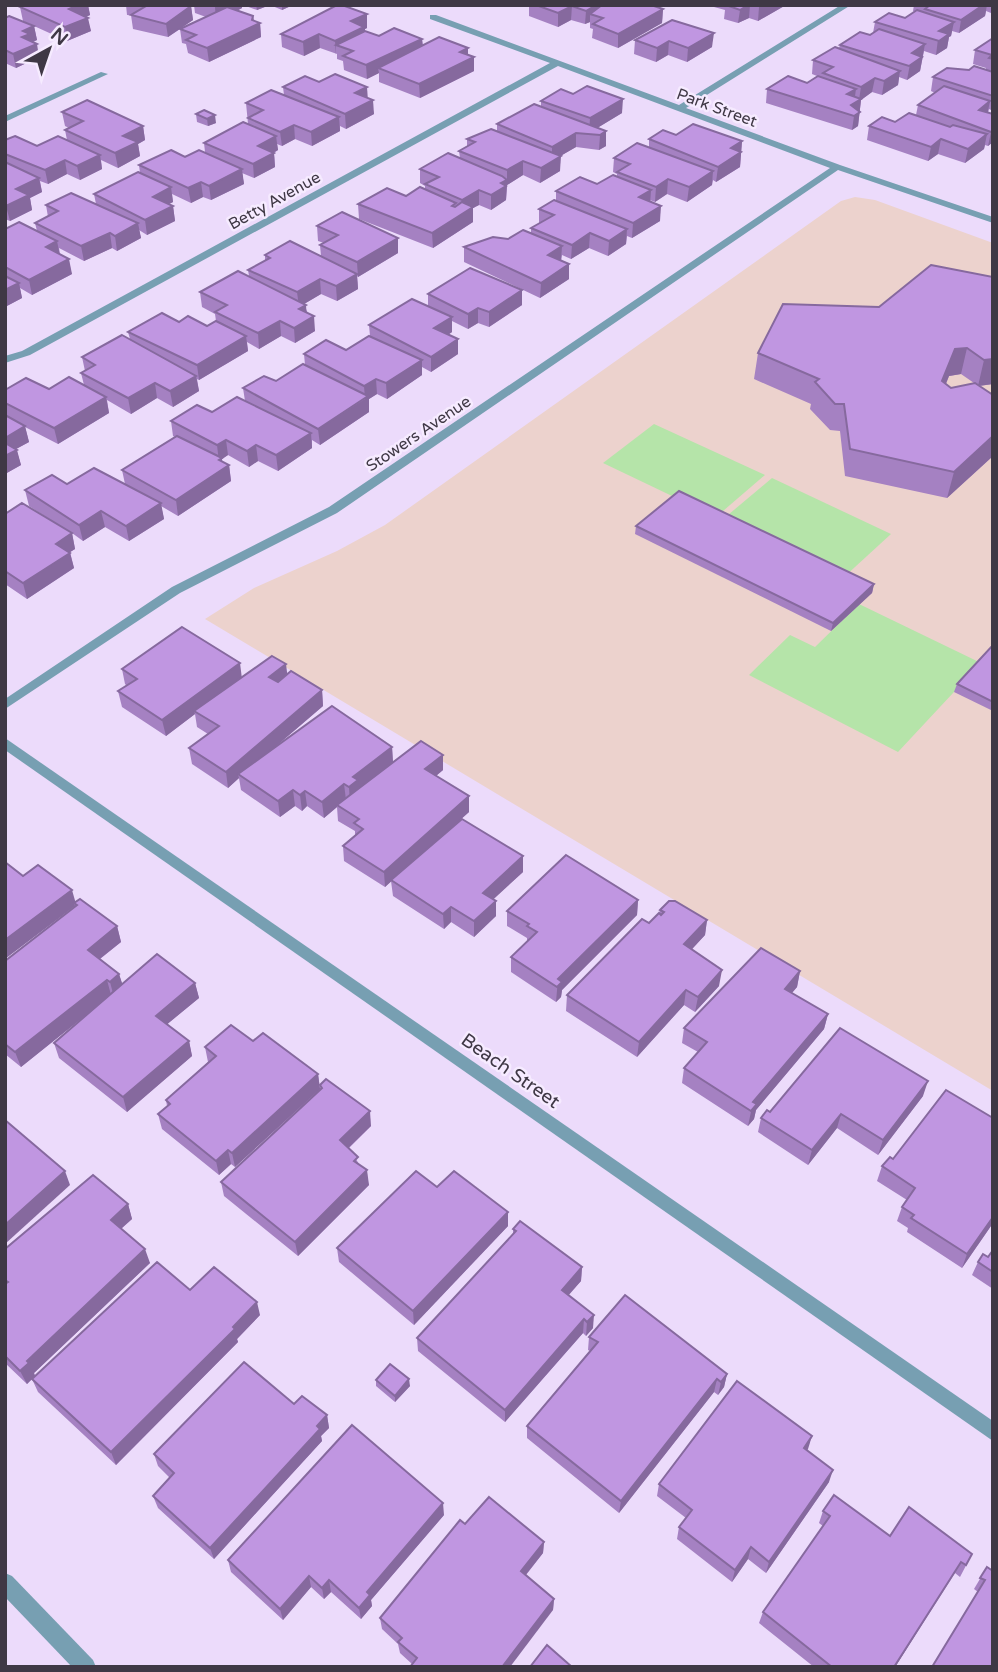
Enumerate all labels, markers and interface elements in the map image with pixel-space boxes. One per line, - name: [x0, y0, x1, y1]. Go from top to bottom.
- north arrow: [14, 14, 84, 84]
- text: N: [46, 23, 72, 50]
- street label: Park Street: [674, 84, 760, 132]
- street label: Betty Avenue: [225, 167, 324, 234]
- street label: Stowers Avenue: [362, 391, 475, 476]
- street label: Beach Street: [457, 1029, 564, 1113]

